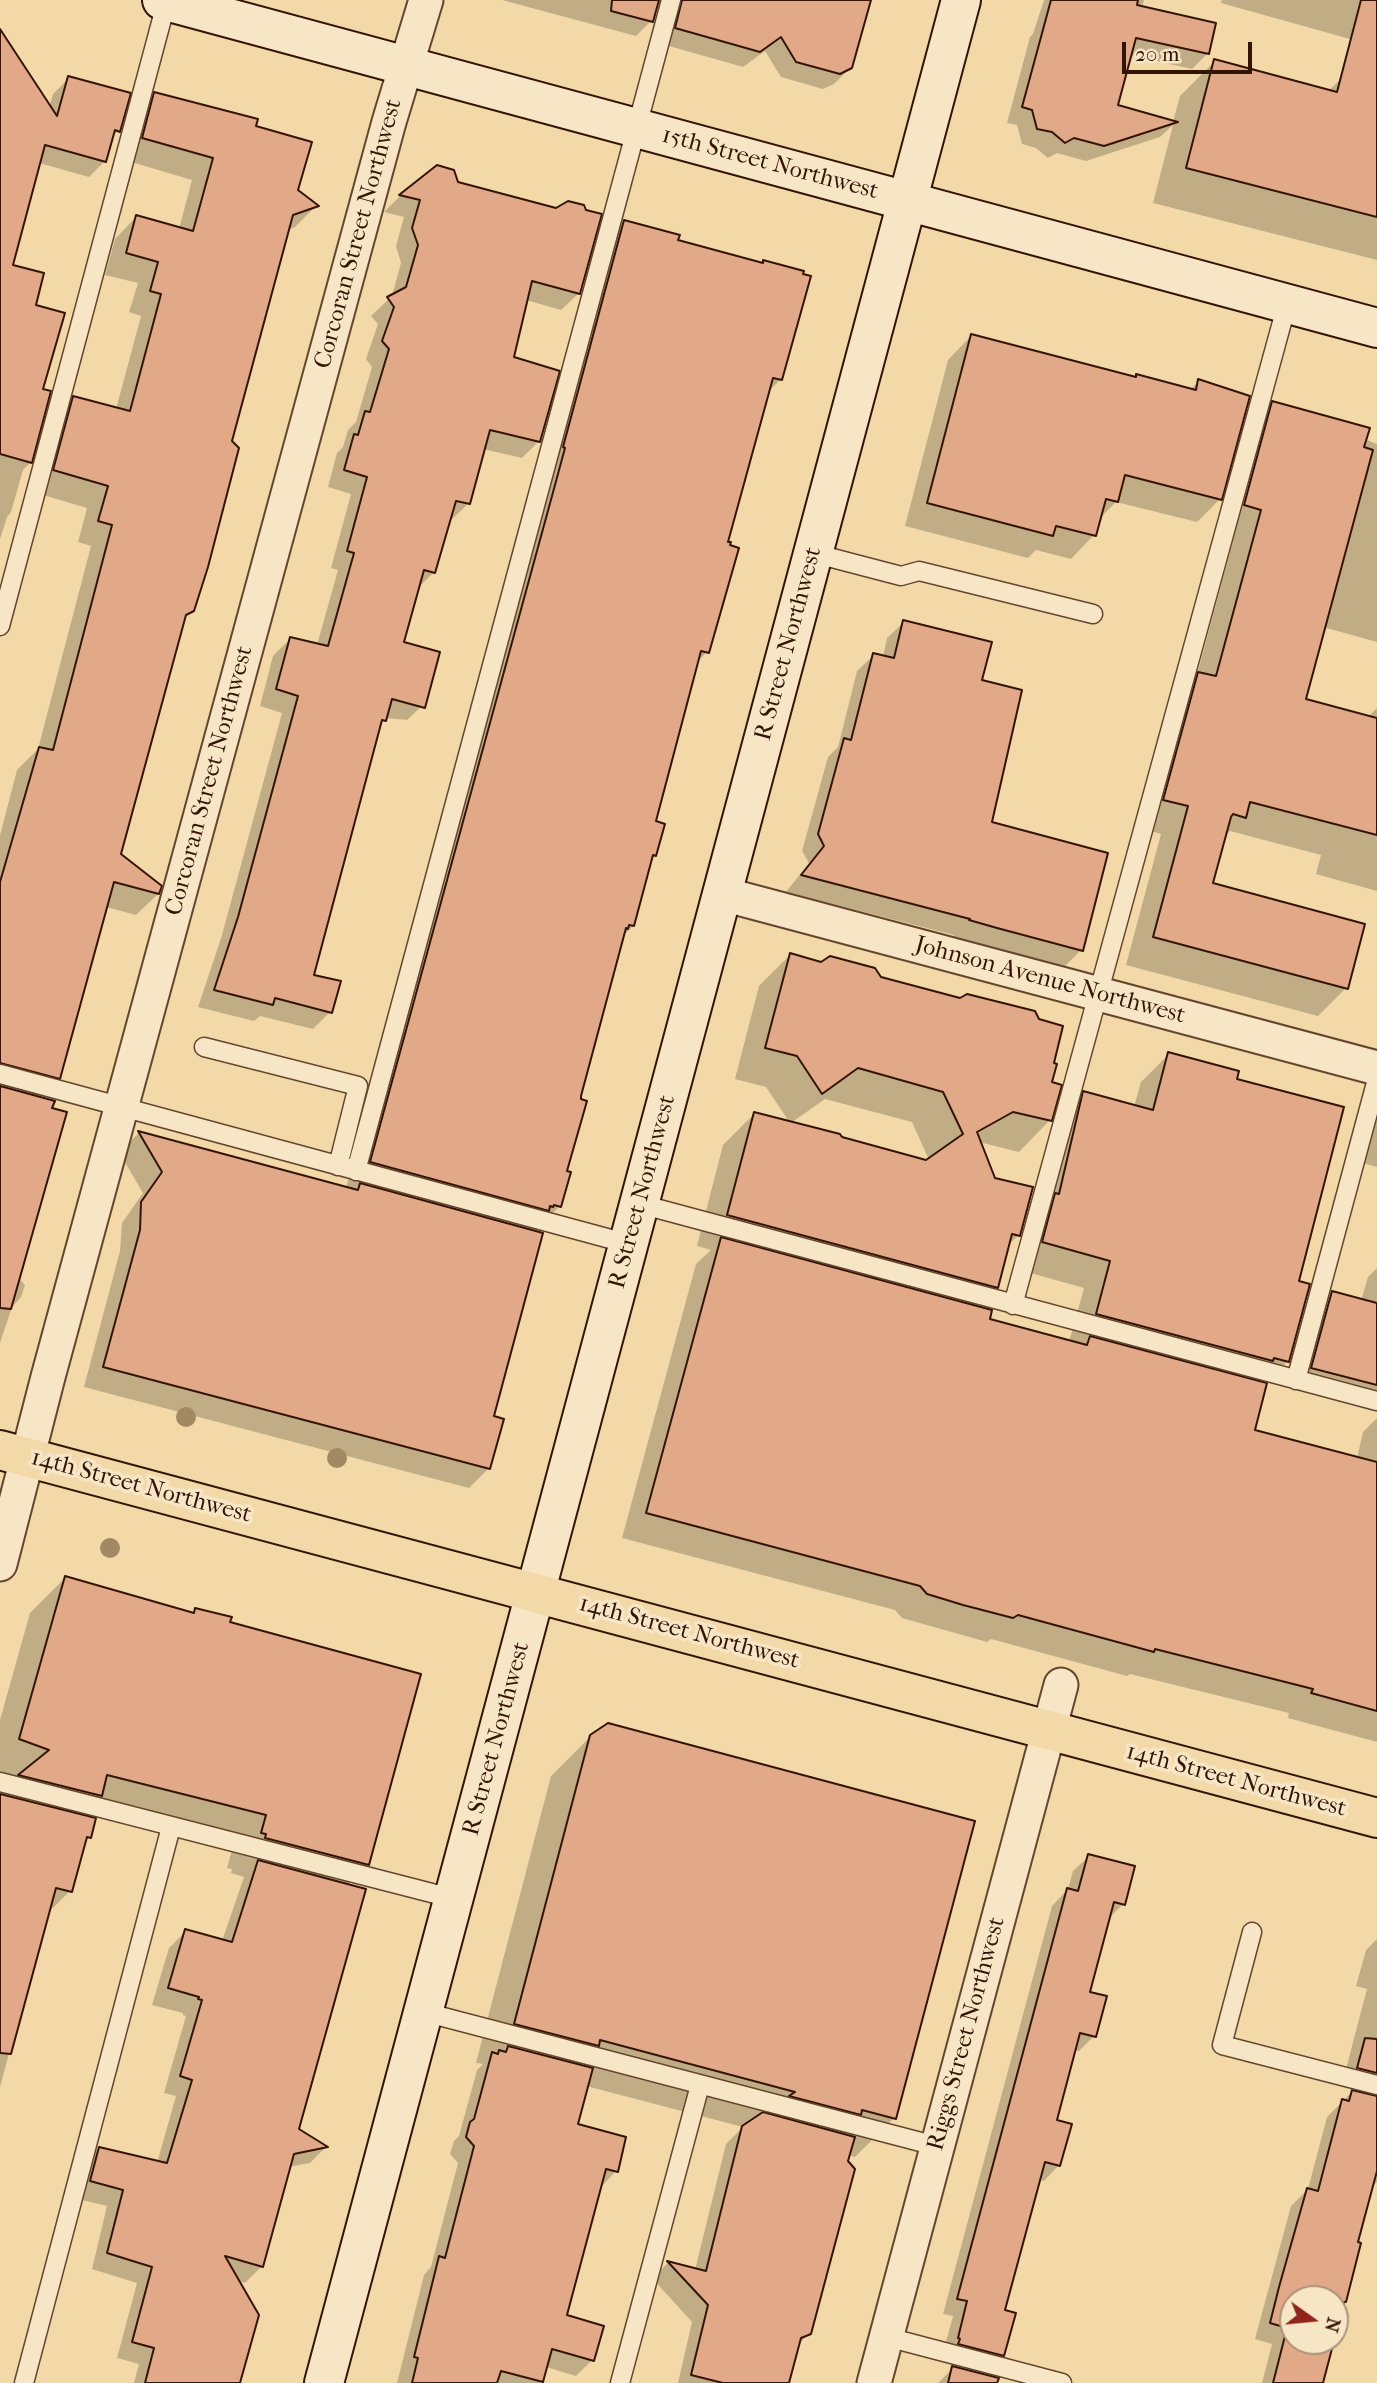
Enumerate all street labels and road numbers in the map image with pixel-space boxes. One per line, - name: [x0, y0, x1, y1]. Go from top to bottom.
- street label: Corcoran Street Northwest: [309, 96, 409, 372]
- street label: 15th Street Northwest: [659, 121, 881, 207]
- street label: R Street Northwest: [749, 544, 829, 744]
- street label: Corcoran Street Northwest: [160, 643, 260, 919]
- street label: Johnson Avenue Northwest: [912, 931, 1188, 1031]
- street label: R Street Northwest: [603, 1092, 683, 1292]
- street label: 14th Street Northwest: [28, 1444, 254, 1530]
- street label: 14th Street Northwest: [576, 1590, 802, 1676]
- street label: R Street Northwest: [457, 1639, 537, 1839]
- street label: 14th Street Northwest: [1123, 1738, 1349, 1824]
- street label: Riggs Street Northwest: [922, 1914, 1012, 2154]

